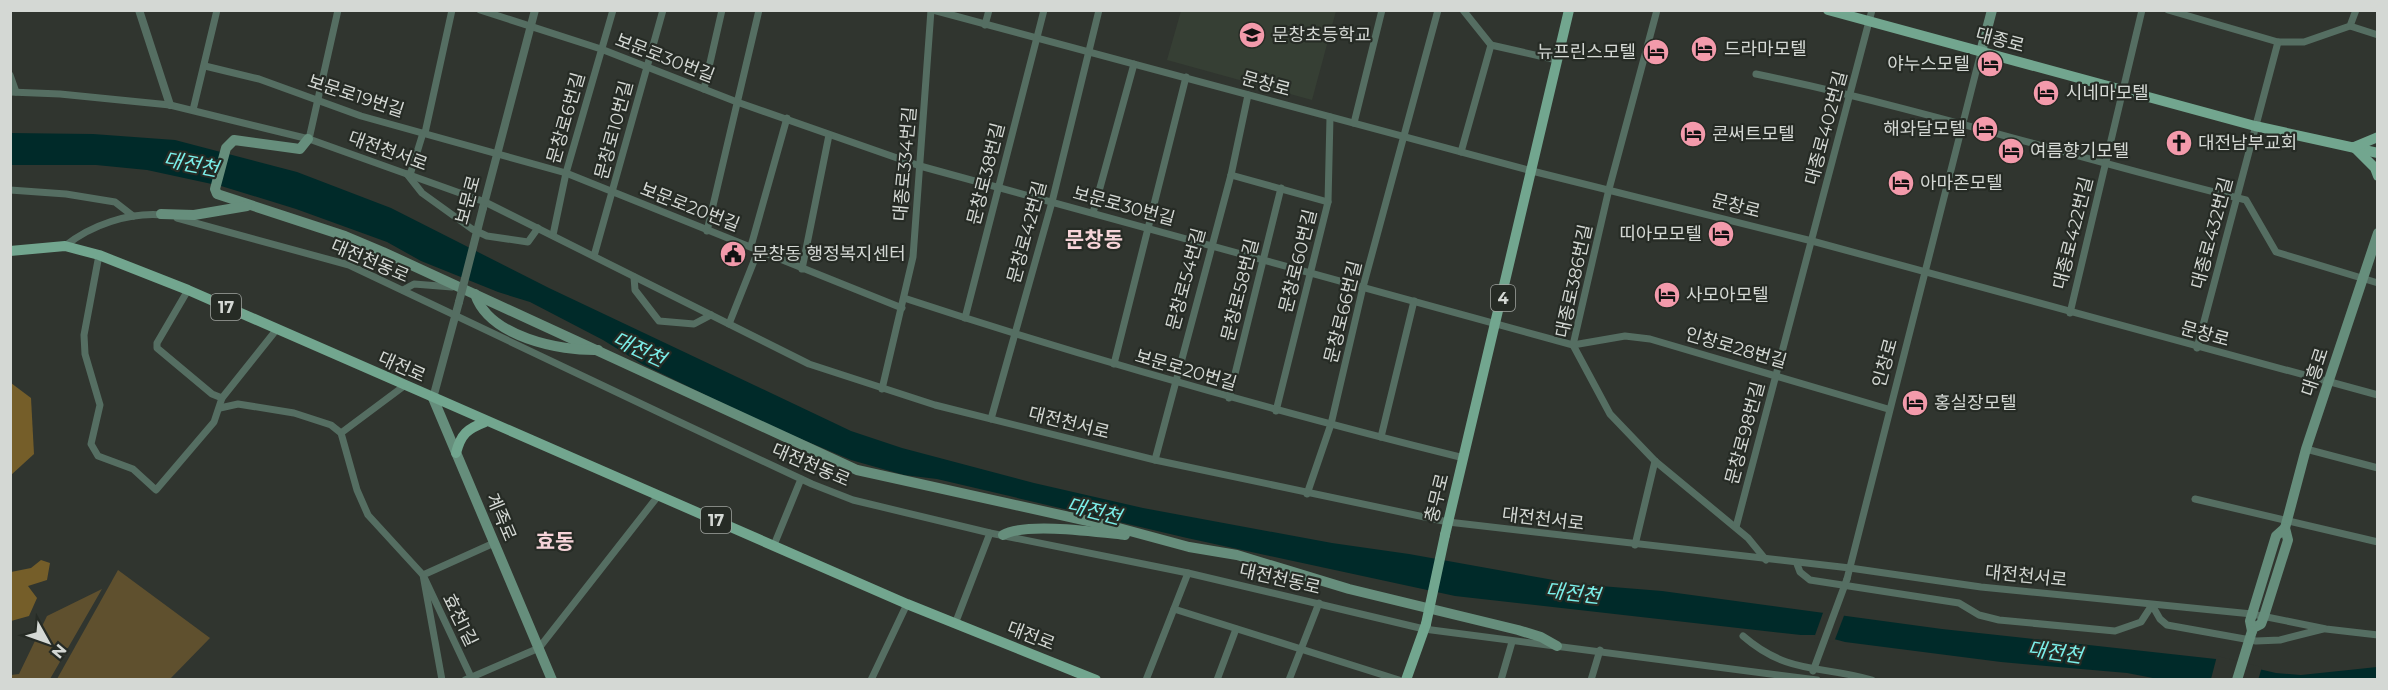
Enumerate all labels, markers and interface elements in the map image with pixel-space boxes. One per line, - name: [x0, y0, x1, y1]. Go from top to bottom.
- school or university icon: 문창초등학교: [1237, 20, 1267, 50]
- street label: 대종로: [1973, 23, 2027, 57]
- place label: 문창초등학교: [1272, 24, 1371, 46]
- street label: 보문로30번길: [612, 29, 718, 87]
- hotel icon: 드라마모텔: [1689, 34, 1719, 64]
- hotel icon: 뉴프린스모텔: [1641, 37, 1671, 67]
- place label: 드라마모텔: [1724, 38, 1807, 60]
- place label: 뉴프린스모텔: [1537, 41, 1636, 63]
- hotel icon: 야누스모텔: [1975, 49, 2005, 79]
- place label: 야누스모텔: [1887, 53, 1970, 75]
- street label: 문창로: [1239, 67, 1293, 101]
- street label: 대종로402번길: [1800, 69, 1852, 187]
- street label: 보문로19번길: [305, 70, 407, 122]
- street label: 문창로6번길: [543, 70, 589, 166]
- street label: 문창로10번길: [590, 78, 638, 182]
- hotel icon: 시네마모텔: [2031, 78, 2061, 108]
- place label: 시네마모텔: [2066, 82, 2149, 104]
- street label: 대종로334번길: [889, 106, 921, 222]
- hotel icon: 해와달모텔: [1970, 114, 2000, 144]
- place label: 해와달모텔: [1883, 118, 1966, 140]
- hotel icon: 콘써트모텔: [1678, 119, 1708, 149]
- street label: 문창로38번길: [963, 121, 1009, 227]
- place label: 콘써트모텔: [1712, 123, 1795, 145]
- street label: 대전천서로: [345, 127, 431, 175]
- church icon: 대전남부교회: [2164, 128, 2194, 158]
- place label: 대전남부교회: [2198, 132, 2297, 154]
- hotel icon: 여름향기모텔: [1996, 136, 2026, 166]
- place label: 여름향기모텔: [2030, 140, 2129, 162]
- water label: 대전천: [162, 147, 223, 182]
- hotel icon: 아마존모텔: [1886, 168, 1916, 198]
- place label: 아마존모텔: [1920, 172, 2003, 194]
- street label: 보문로: [451, 173, 485, 227]
- street label: 대종로422번길: [2048, 174, 2098, 292]
- street label: 대종로432번길: [2187, 175, 2237, 291]
- street label: 보문로20번길: [637, 178, 743, 236]
- street label: 문창로42번길: [1003, 178, 1051, 286]
- street label: 보문로30번길: [1071, 182, 1177, 230]
- street label: 문창로: [1709, 189, 1763, 223]
- street label: 문창로60번길: [1275, 207, 1321, 315]
- hotel icon: 띠아모모텔: [1706, 219, 1736, 249]
- street label: 대종로386번길: [1551, 222, 1597, 340]
- place label: 띠아모모텔: [1619, 223, 1702, 245]
- street label: 문창로54번길: [1162, 225, 1210, 333]
- district label: 문창동: [1065, 227, 1123, 252]
- street label: 대전천동로: [328, 235, 412, 287]
- street label: 문창로58번길: [1217, 237, 1263, 343]
- public building icon: 문창동 행정복지센터: [718, 239, 748, 269]
- place label: 문창동 행정복지센터: [752, 243, 906, 265]
- street label: 문창로66번길: [1320, 259, 1366, 365]
- hotel icon: 사모아모텔: [1652, 280, 1682, 310]
- place label: 사모아모텔: [1686, 284, 1769, 306]
- road number: 4: [1491, 285, 1515, 311]
- road number: 17: [211, 294, 241, 320]
- street label: 문창로: [2178, 317, 2232, 351]
- street label: 인창로28번길: [1683, 323, 1789, 373]
- water label: 대전천: [609, 326, 671, 373]
- street label: 인창로: [1868, 336, 1902, 390]
- street label: 보문로20번길: [1133, 345, 1239, 395]
- street label: 대흥로: [2297, 345, 2333, 399]
- street label: 대전로: [375, 347, 429, 387]
- street label: 문창로98번길: [1721, 379, 1769, 487]
- hotel icon: 홍실장모텔: [1900, 388, 1930, 418]
- place label: 홍실장모텔: [1934, 392, 2017, 414]
- street label: 대전천서로: [1026, 402, 1112, 444]
- street label: 대전천동로: [769, 439, 853, 491]
- street label: 충무로: [1420, 471, 1454, 525]
- street label: 계족로: [481, 490, 521, 544]
- water label: 대전천: [1064, 493, 1126, 530]
- street label: 대전천서로: [1501, 503, 1585, 535]
- road number: 17: [701, 507, 731, 533]
- district label: 효동: [536, 529, 574, 554]
- street label: 대전천동로: [1237, 559, 1323, 599]
- street label: 대전천서로: [1984, 561, 2068, 591]
- water label: 대전천: [1544, 578, 1604, 609]
- street label: 효천1길: [438, 590, 482, 650]
- north arrow: [18, 612, 78, 672]
- street label: 대전로: [1004, 617, 1058, 655]
- water label: 대전천: [2026, 636, 2087, 668]
- text: N: [48, 640, 71, 662]

